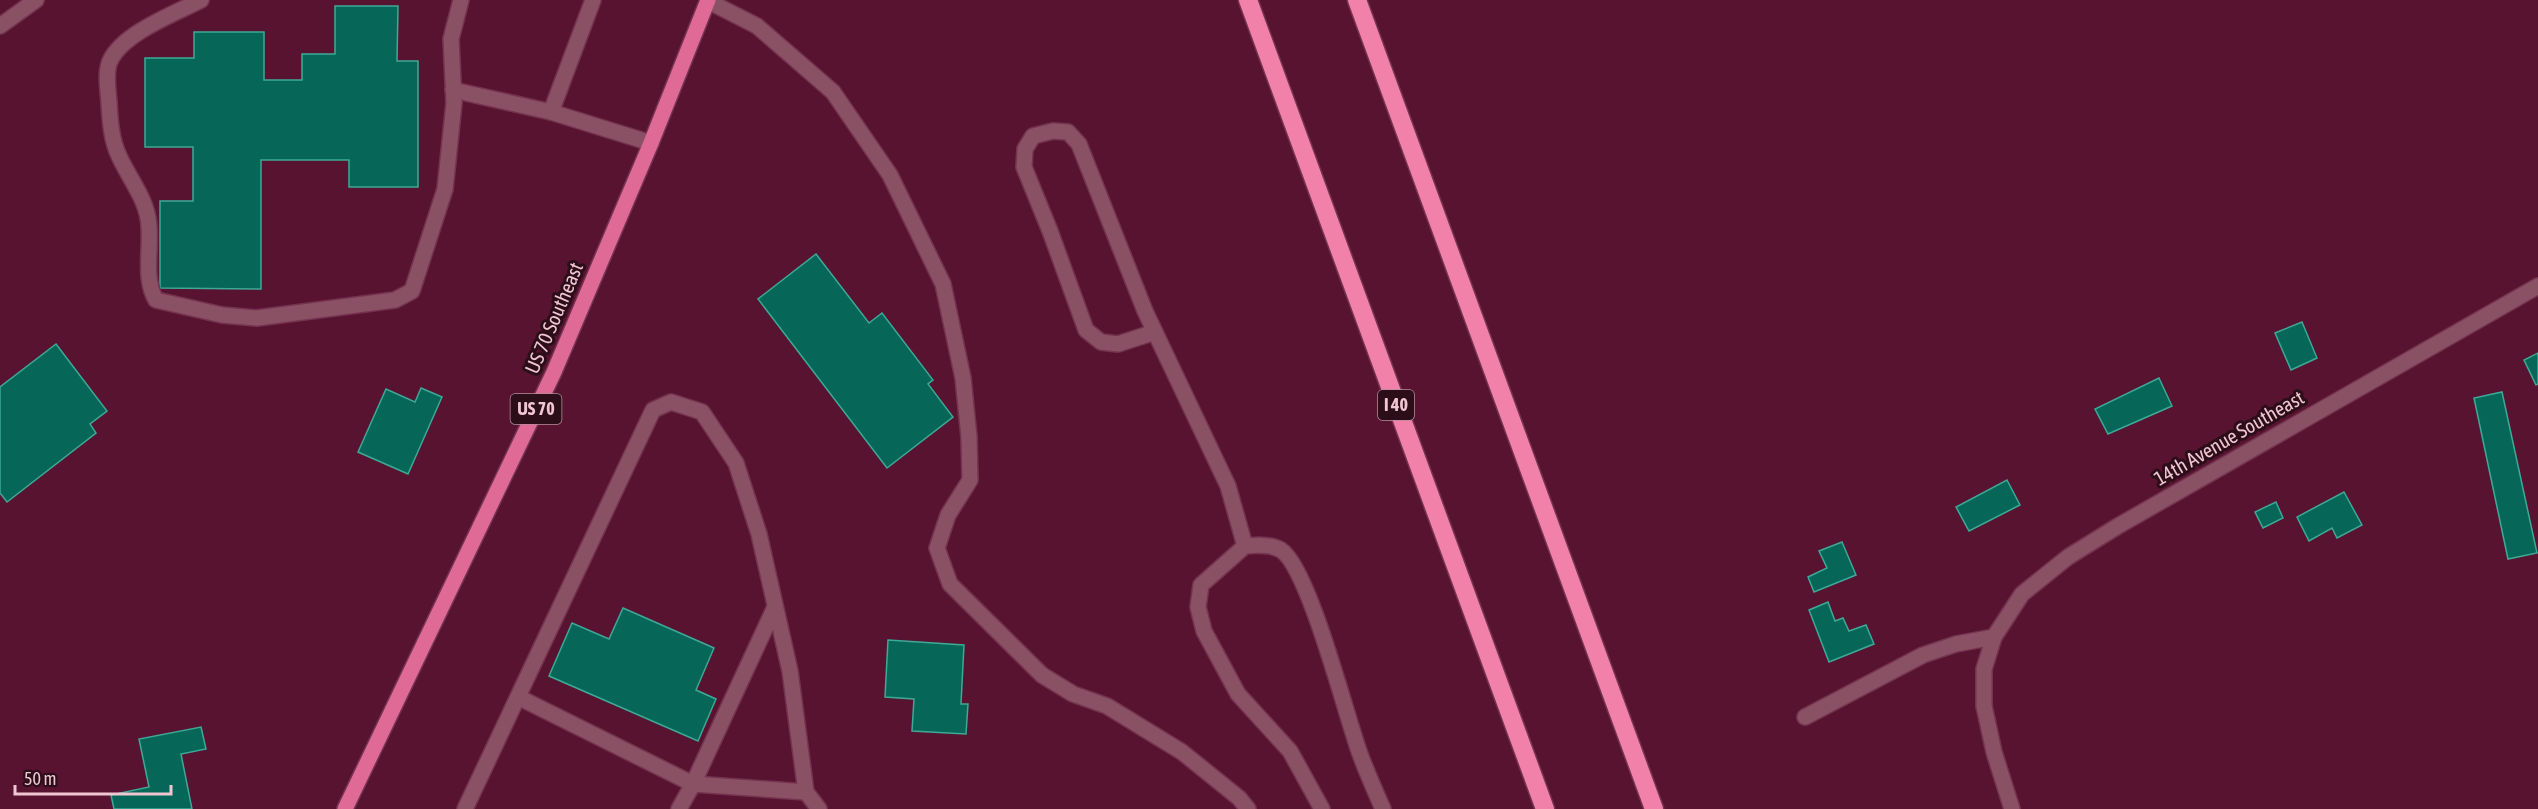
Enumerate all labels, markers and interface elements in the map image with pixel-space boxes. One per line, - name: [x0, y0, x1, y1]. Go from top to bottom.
- street label: US 70 Southeast: [520, 259, 587, 377]
- street label: 14th Avenue Southeast: [2150, 385, 2308, 490]
- road number: I 40: [1378, 390, 1414, 420]
- road number: US 70: [510, 394, 562, 424]
- scale bar: [15, 758, 171, 796]
- text: 50 m: [24, 768, 56, 789]

